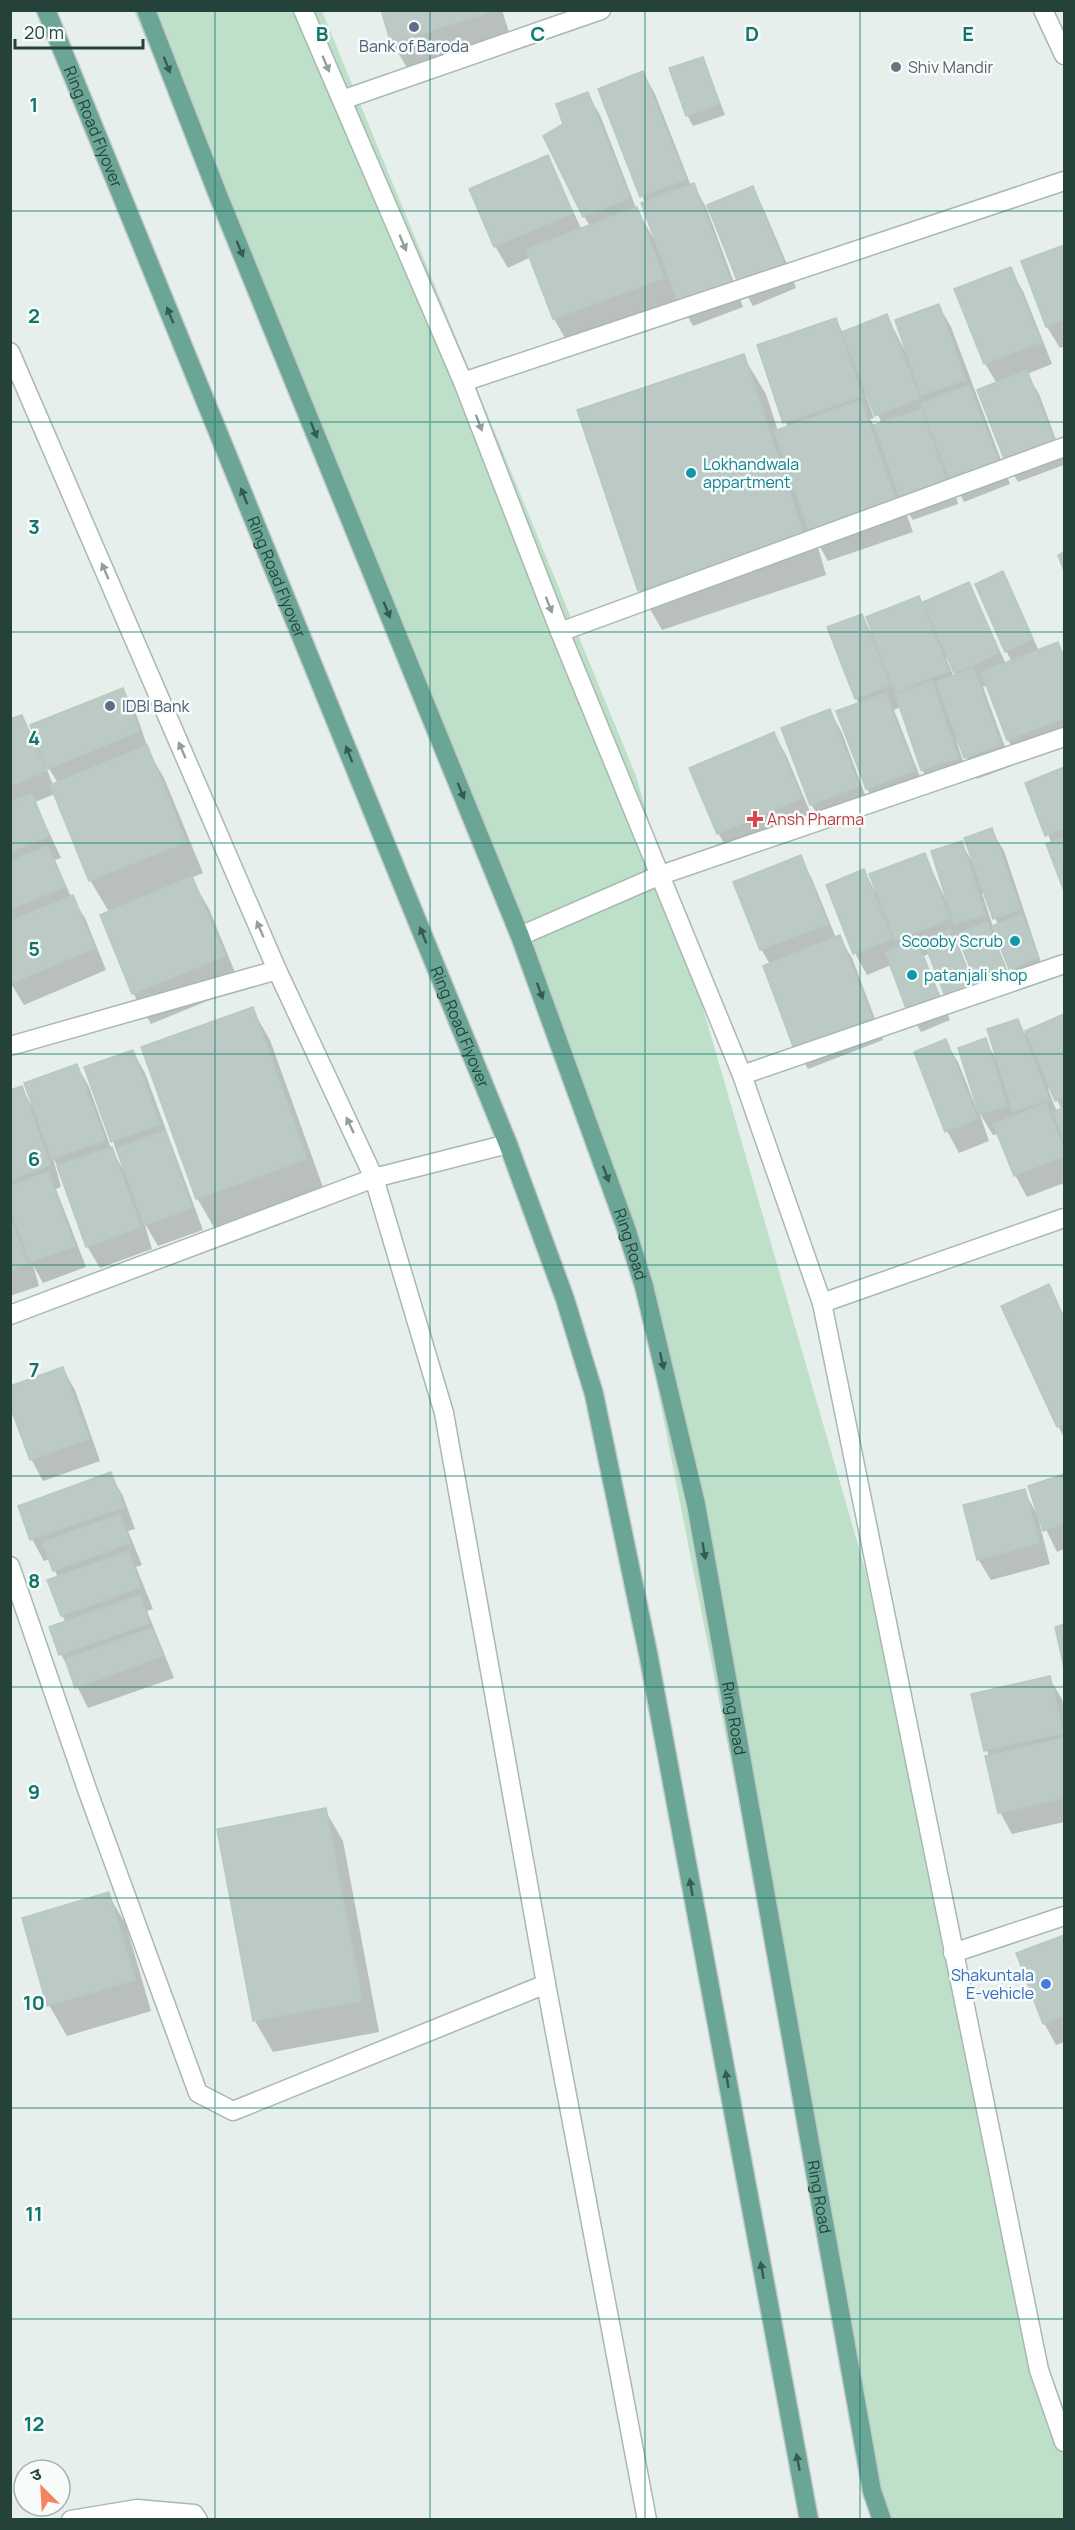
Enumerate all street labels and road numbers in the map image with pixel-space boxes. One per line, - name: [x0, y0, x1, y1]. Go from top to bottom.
- street label: Ring Road Flyover: [59, 63, 128, 191]
- street label: Ring Road Flyover: [242, 513, 312, 641]
- street label: Ring Road Flyover: [426, 963, 495, 1091]
- street label: Ring Road: [609, 1205, 652, 1283]
- street label: Ring Road: [717, 1680, 752, 1757]
- street label: Ring Road: [802, 2159, 837, 2235]

